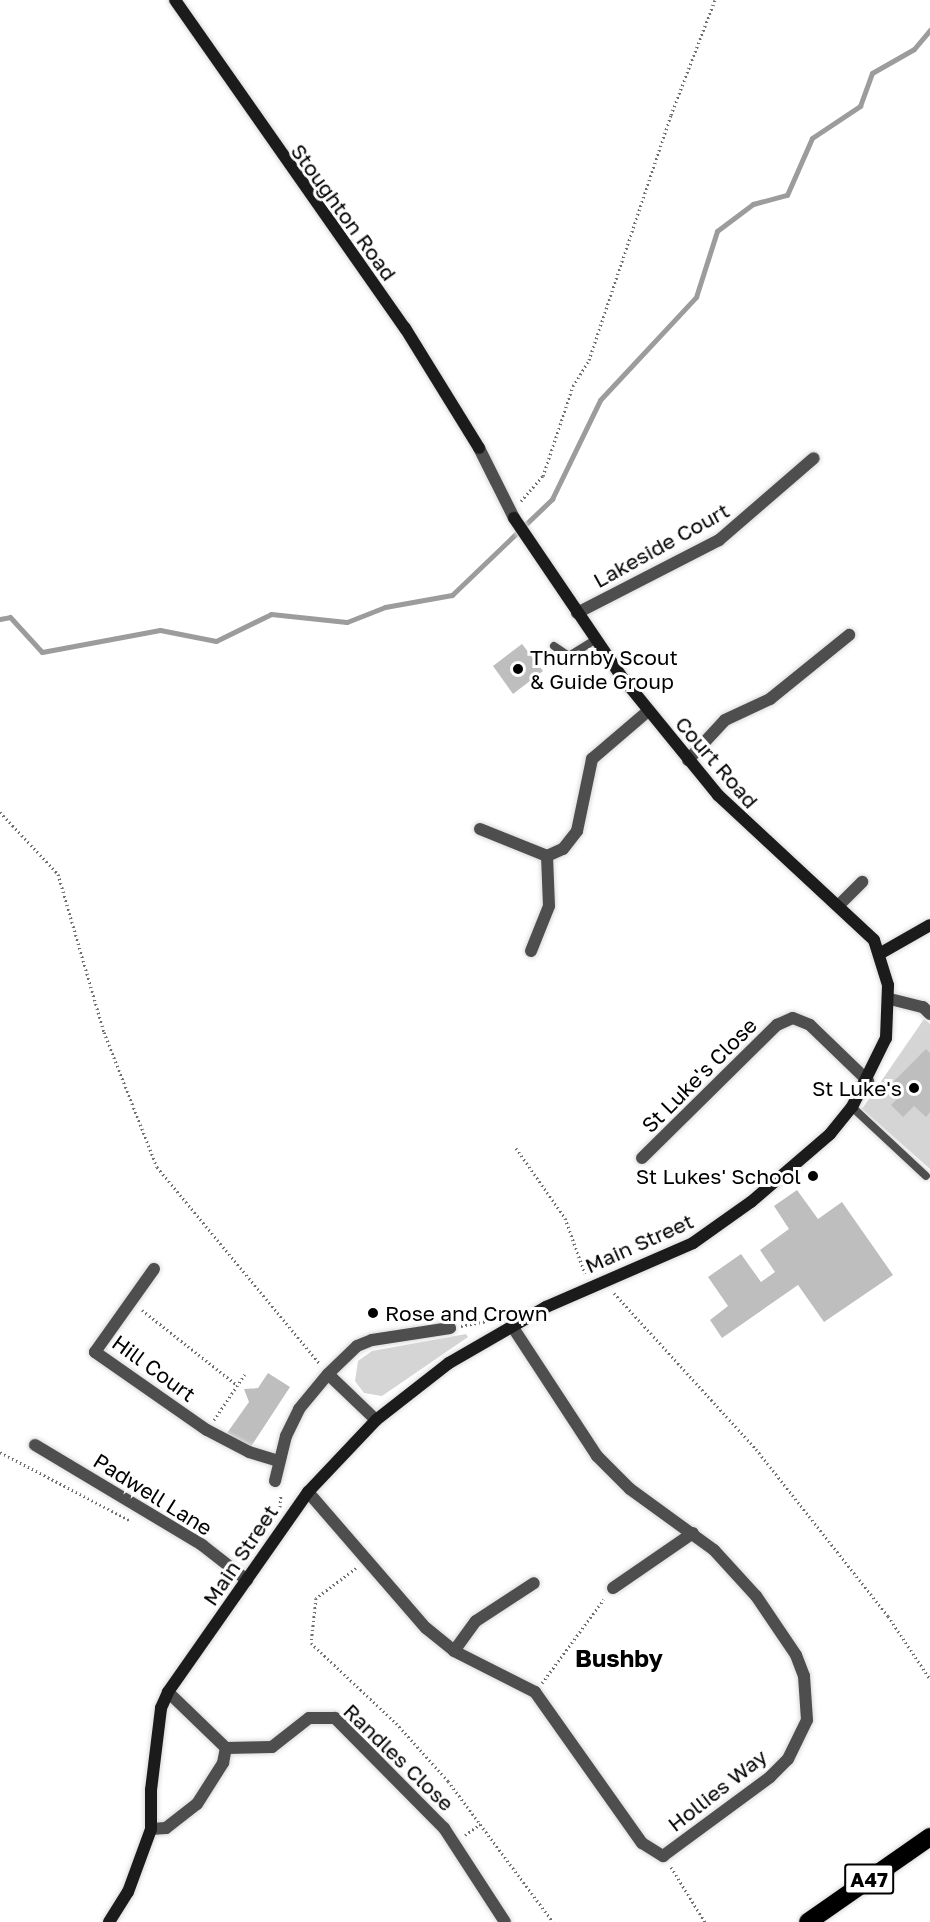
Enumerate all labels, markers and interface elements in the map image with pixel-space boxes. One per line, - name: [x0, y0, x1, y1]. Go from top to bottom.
- street label: Stoughton Road: [286, 139, 402, 285]
- street label: Lakeside Court: [589, 497, 733, 593]
- place label: Thurnby Scout & Guide Group: [530, 644, 678, 694]
- marker: Thurnby Scout & Guide Group: [511, 662, 525, 676]
- street label: Court Road: [670, 711, 764, 813]
- street label: St Luke's Close: [636, 1012, 762, 1138]
- place label: St Luke's: [812, 1075, 902, 1101]
- marker: St Luke's: [907, 1081, 921, 1095]
- place label: St Lukes' School: [636, 1163, 801, 1189]
- marker: St Lukes' School: [806, 1169, 820, 1183]
- street label: Main Street: [581, 1208, 697, 1278]
- place label: Rose and Crown: [385, 1300, 548, 1326]
- marker: Rose and Crown: [366, 1306, 380, 1320]
- street label: Hill Court: [107, 1329, 201, 1407]
- street label: Padwell Lane: [89, 1448, 217, 1540]
- street label: Main Street: [197, 1500, 283, 1610]
- district label: Bushby: [575, 1644, 663, 1672]
- street label: Randles Close: [339, 1698, 459, 1816]
- street label: Hollies Way: [662, 1744, 772, 1836]
- road number: A47: [844, 1862, 894, 1896]

